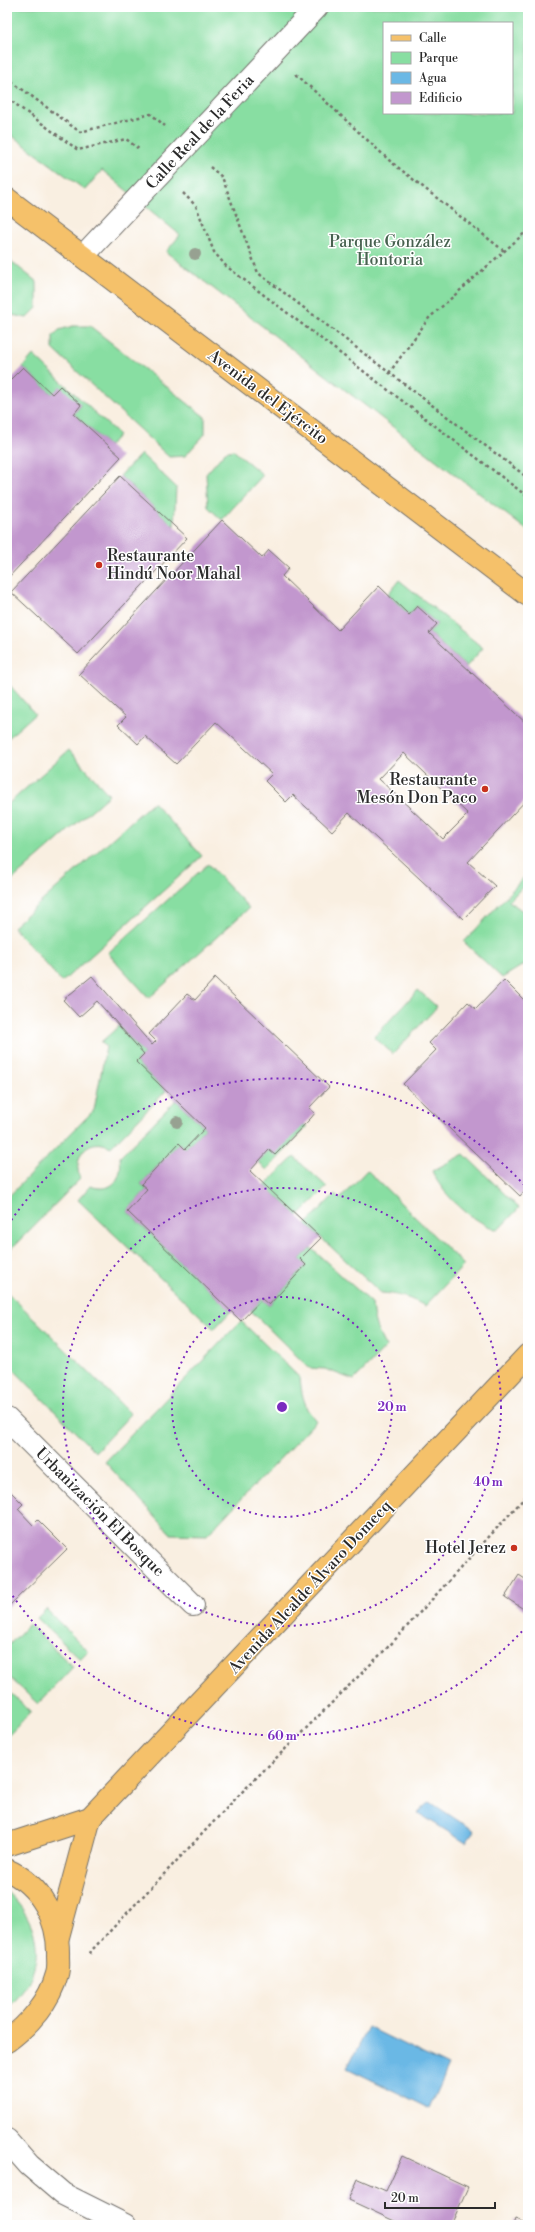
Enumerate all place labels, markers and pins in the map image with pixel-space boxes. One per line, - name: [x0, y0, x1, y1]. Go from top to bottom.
- place label: Restaurante Hindú Noor Mahal: [107, 546, 241, 584]
- marker: Restaurante Hindú Noor Mahal: [94, 560, 104, 570]
- place label: Restaurante Mesón Don Paco: [356, 770, 477, 808]
- marker: Restaurante Mesón Don Paco: [480, 784, 490, 794]
- centre of rings: [275, 1400, 289, 1414]
- place label: Hotel Jerez: [425, 1538, 506, 1558]
- marker: Hotel Jerez: [509, 1543, 519, 1553]

